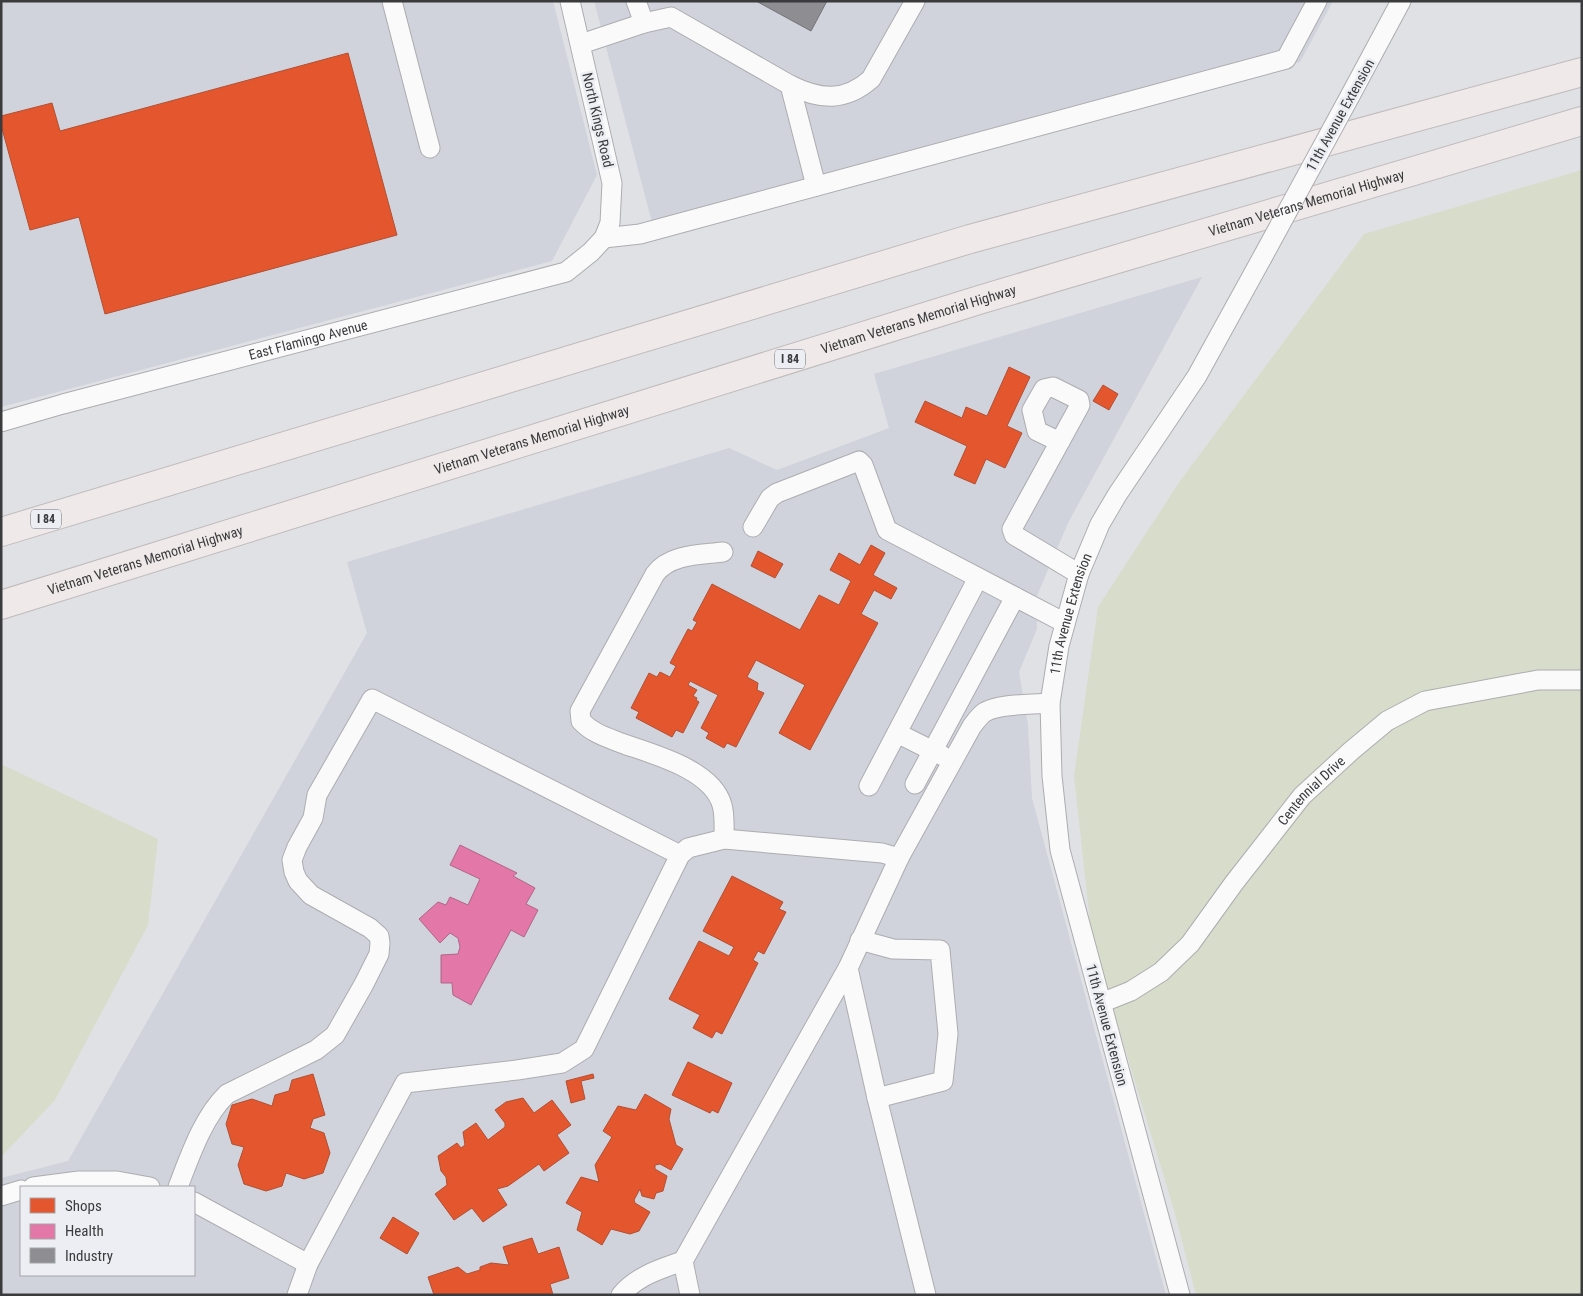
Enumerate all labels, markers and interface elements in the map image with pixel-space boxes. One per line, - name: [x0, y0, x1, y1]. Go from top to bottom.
- street label: 11th Avenue Extension: [1303, 56, 1377, 174]
- street label: North Kings Road: [579, 71, 617, 169]
- street label: Vietnam Veterans Memorial Highway: [1207, 166, 1406, 239]
- street label: Vietnam Veterans Memorial Highway: [819, 281, 1018, 357]
- street label: East Flamingo Avenue: [247, 316, 370, 363]
- road number: I 84: [775, 349, 805, 368]
- street label: Vietnam Veterans Memorial Highway: [432, 401, 631, 477]
- road number: I 84: [31, 509, 61, 528]
- street label: Vietnam Veterans Memorial Highway: [46, 522, 245, 598]
- street label: 11th Avenue Extension: [1047, 551, 1095, 676]
- street label: Centennial Drive: [1274, 752, 1348, 828]
- street label: 11th Avenue Extension: [1083, 962, 1131, 1088]
- legend: [20, 1186, 195, 1276]
- text: Shops: [65, 1197, 102, 1215]
- text: Health: [65, 1222, 104, 1240]
- text: Industry: [65, 1247, 113, 1265]

